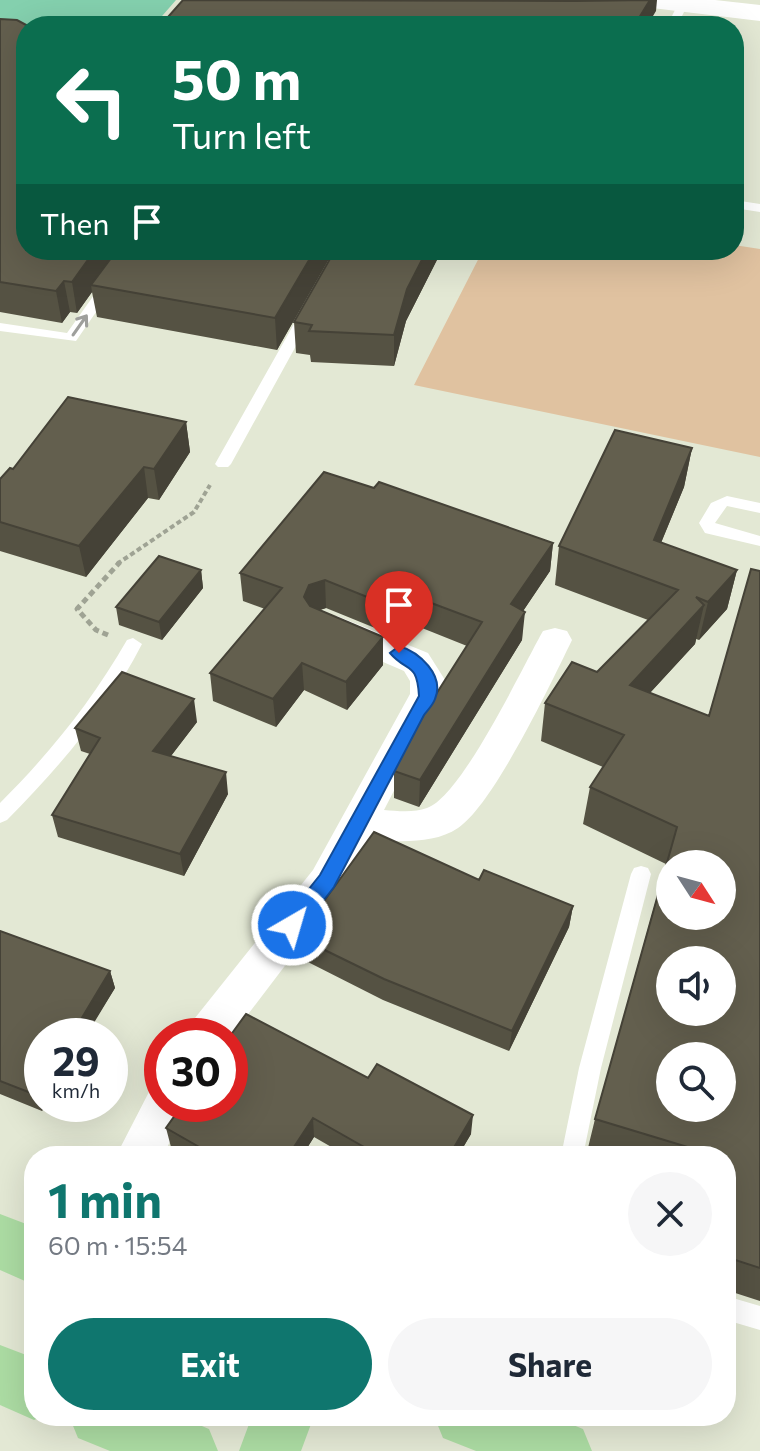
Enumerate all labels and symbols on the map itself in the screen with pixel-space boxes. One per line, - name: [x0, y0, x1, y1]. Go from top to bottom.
- one-way arrow: [72, 315, 88, 337]
- pin: [365, 571, 433, 653]
- north arrow: [656, 850, 736, 930]
- position arrow: [250, 883, 334, 967]
- speed limit sign: 30: [144, 1018, 248, 1122]

